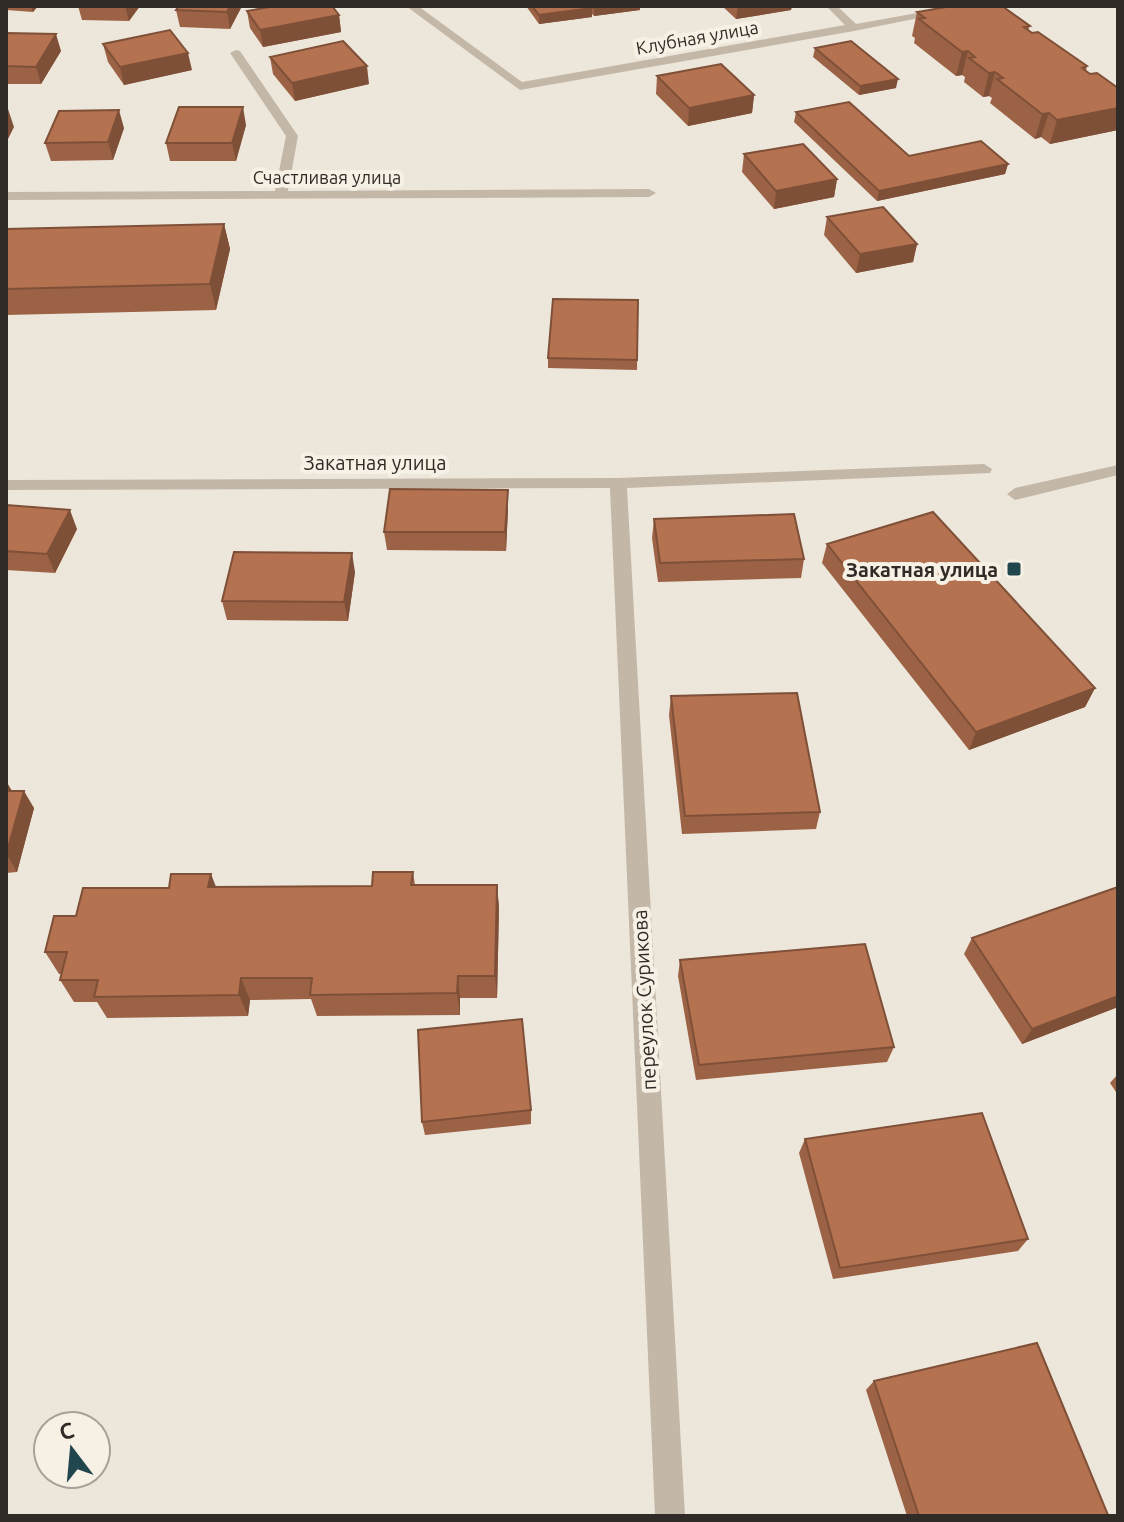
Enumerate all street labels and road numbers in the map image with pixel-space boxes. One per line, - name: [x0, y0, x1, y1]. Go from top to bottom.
- street label: Клубная улица: [634, 16, 760, 58]
- street label: Счастливая улица: [253, 167, 401, 187]
- street label: Закатная улица: [304, 451, 446, 474]
- street label: переулок Сурикова: [628, 909, 660, 1091]

